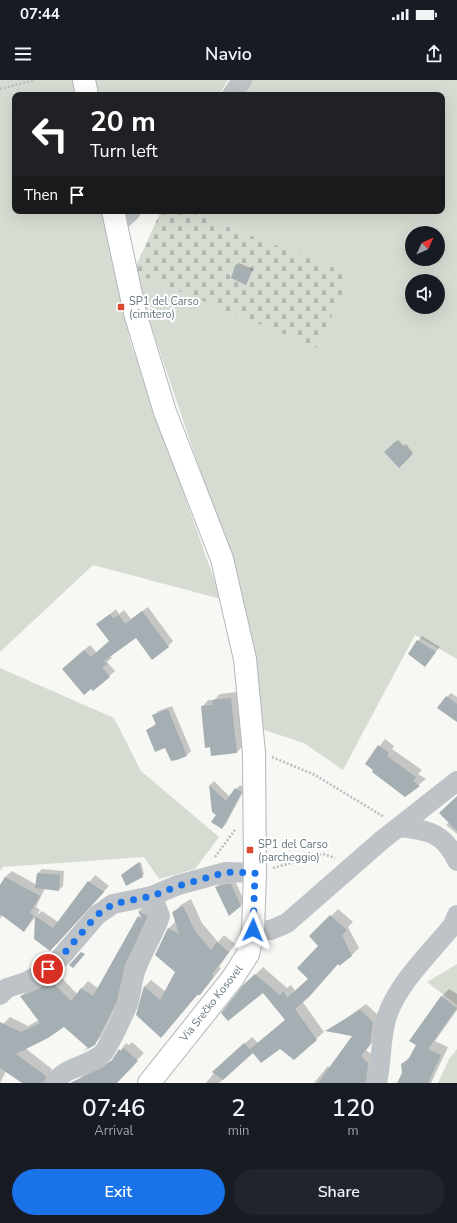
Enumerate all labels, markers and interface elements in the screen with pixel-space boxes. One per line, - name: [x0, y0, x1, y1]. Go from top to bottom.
- text: 07:44: [20, 4, 60, 24]
- text: Navio: [205, 42, 252, 66]
- icon: menu: [12, 43, 34, 65]
- icon: share: [423, 43, 445, 65]
- text: 20 m: [90, 103, 156, 141]
- icon: left: [24, 108, 76, 160]
- text: Turn left: [90, 139, 158, 163]
- icon: arrive: [66, 184, 88, 206]
- text: Then: [24, 185, 58, 205]
- north arrow: [405, 226, 445, 266]
- map controls: [405, 226, 445, 314]
- button: sound: [405, 274, 445, 314]
- place label: SP1 del Carso (cimitero): [129, 294, 199, 322]
- marker: SP1 del Carso (cimitero): [116, 302, 126, 312]
- place label: SP1 del Carso (parcheggio): [258, 837, 328, 865]
- marker: SP1 del Carso (parcheggio): [245, 845, 255, 855]
- position arrow: [232, 909, 274, 951]
- pin: [31, 952, 65, 986]
- icon: arrive: [37, 958, 59, 980]
- street label: Via Srečko Kosovel: [176, 961, 247, 1046]
- text: 07:46: [82, 1092, 146, 1124]
- text: 2: [231, 1092, 246, 1124]
- text: 120: [332, 1092, 375, 1124]
- text: Arrival: [94, 1122, 133, 1140]
- text: min: [228, 1122, 249, 1140]
- text: m: [348, 1122, 359, 1140]
- button: Exit: [12, 1169, 225, 1215]
- button: Share: [233, 1169, 445, 1215]

